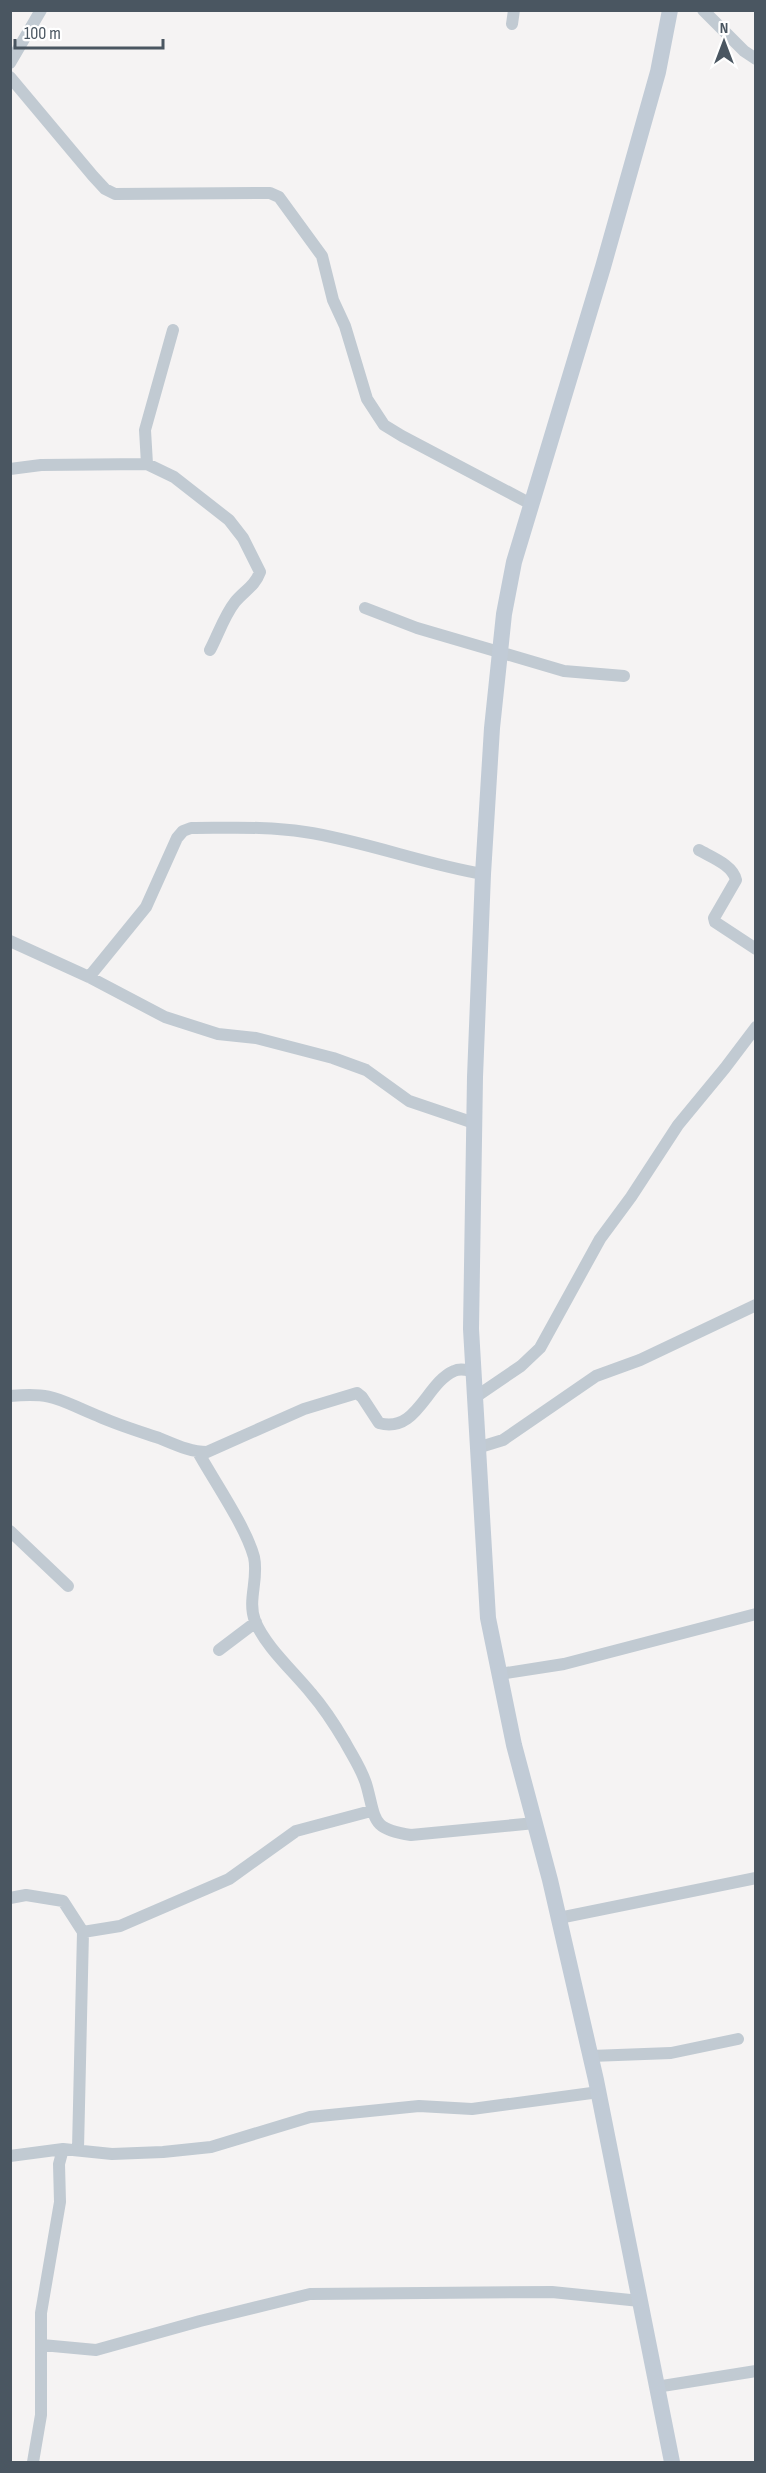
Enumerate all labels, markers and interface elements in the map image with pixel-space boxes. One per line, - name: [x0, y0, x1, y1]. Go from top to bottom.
- scale bar: [15, 12, 164, 50]
- north arrow: [694, 12, 754, 72]
- text: N: [720, 19, 728, 38]
- text: 100 m: [24, 23, 61, 44]

